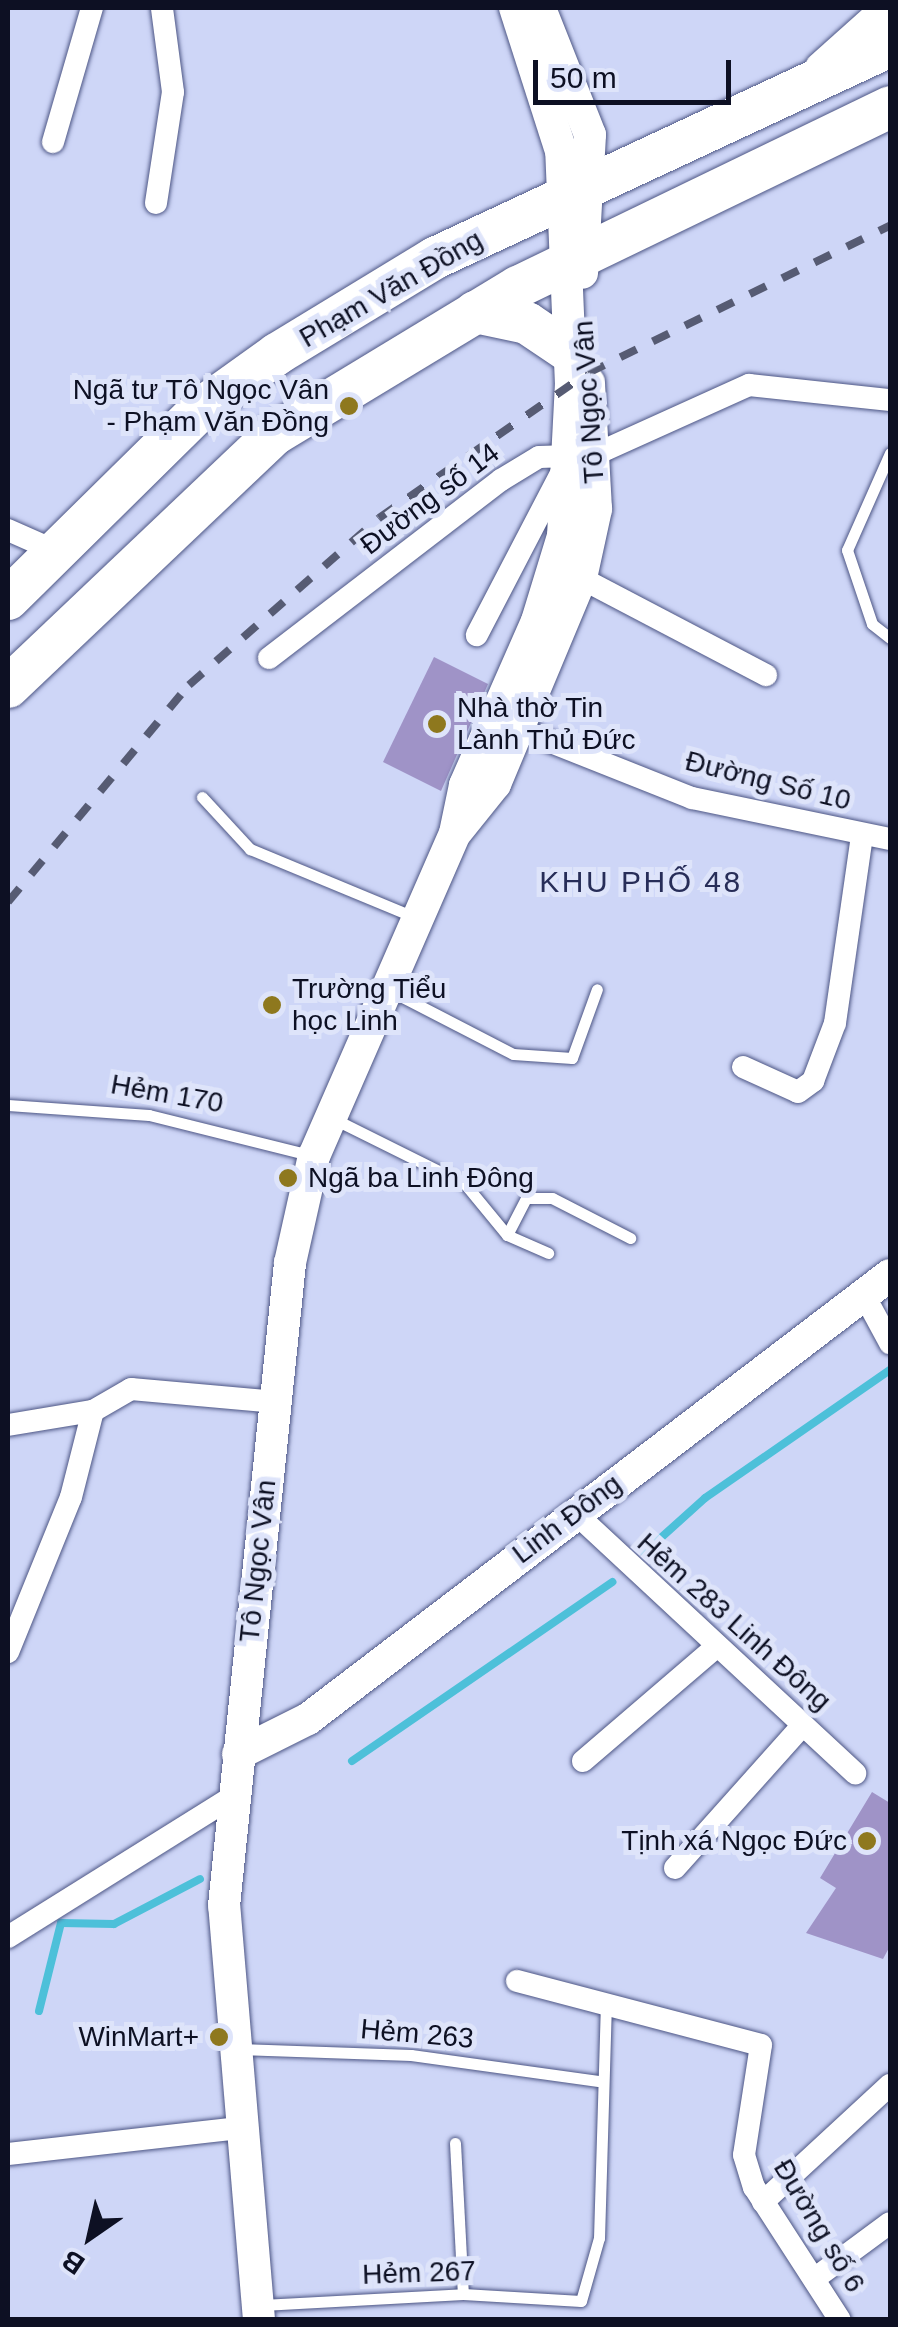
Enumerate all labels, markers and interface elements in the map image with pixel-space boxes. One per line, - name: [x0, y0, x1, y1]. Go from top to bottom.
- scale bar: [538, 40, 736, 102]
- text: 50 m: [550, 61, 617, 94]
- street label: Phạm Văn Đồng: [294, 223, 488, 355]
- street label: Tô Ngọc Vân: [567, 319, 611, 485]
- place label: Ngã tư Tô Ngọc Vân - Phạm Văn Đồng: [72, 373, 329, 439]
- marker: Ngã tư Tô Ngọc Vân - Phạm Văn Đồng: [338, 395, 360, 417]
- street label: Đường số 14: [354, 436, 506, 562]
- place label: Nhà thờ Tin Lành Thủ Đức: [457, 691, 636, 757]
- marker: Nhà thờ Tin Lành Thủ Đức: [426, 713, 448, 735]
- street label: Đường Số 10: [682, 744, 854, 818]
- district label: KHU PHỐ 48: [539, 864, 743, 900]
- place label: Trường Tiểu học Linh: [292, 972, 447, 1038]
- marker: Trường Tiểu học Linh: [261, 994, 283, 1016]
- street label: Hẻm 170: [108, 1068, 226, 1120]
- place label: Ngã ba Linh Đông: [308, 1161, 534, 1195]
- marker: Ngã ba Linh Đông: [277, 1167, 299, 1189]
- street label: Linh Đông: [506, 1467, 628, 1571]
- street label: Tô Ngọc Vân: [233, 1478, 283, 1644]
- street label: Hẻm 283 Linh Đông: [630, 1526, 838, 1718]
- place label: Tịnh xá Ngọc Đức: [621, 1824, 847, 1858]
- marker: Tịnh xá Ngọc Đức: [856, 1830, 878, 1852]
- street label: Hẻm 263: [359, 2012, 475, 2056]
- place label: WinMart+: [78, 2020, 199, 2054]
- marker: WinMart+: [208, 2026, 230, 2048]
- street label: Đường số 6: [766, 2153, 872, 2299]
- north arrow: [40, 2187, 140, 2287]
- text: B: [56, 2244, 90, 2281]
- street label: Hẻm 267: [362, 2254, 476, 2292]

